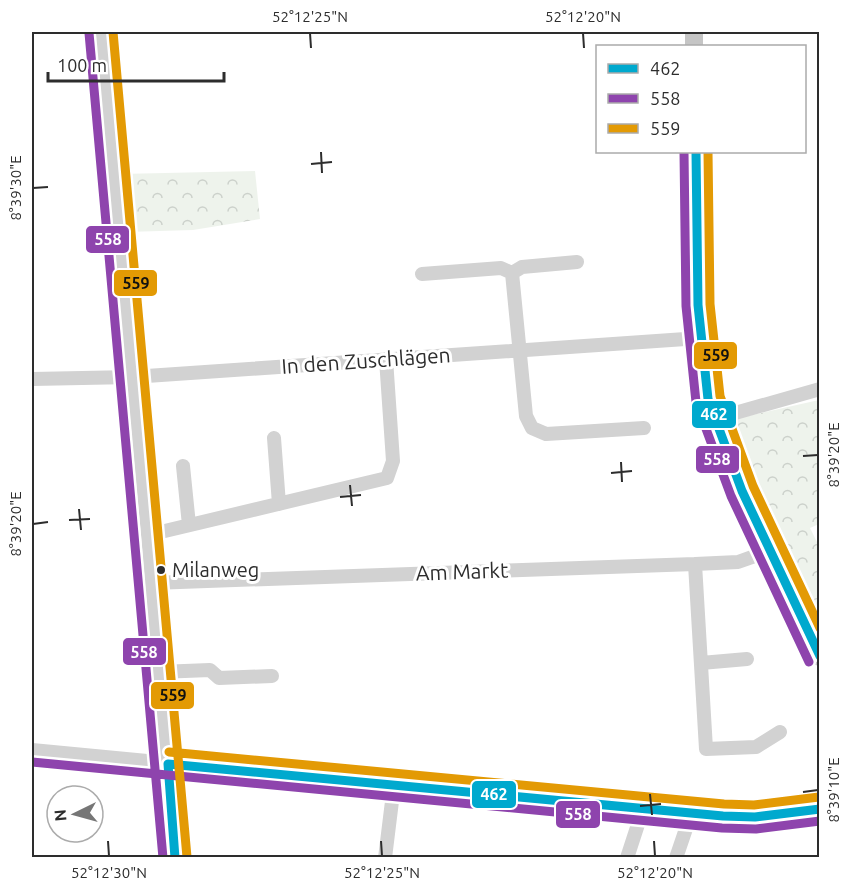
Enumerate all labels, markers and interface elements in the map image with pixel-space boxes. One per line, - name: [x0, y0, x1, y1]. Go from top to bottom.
- text: 52°12'25"N: [272, 8, 348, 25]
- text: 52°12'20"N: [545, 8, 621, 25]
- scale bar: [48, 45, 224, 83]
- legend: [596, 45, 806, 153]
- text: 100 m: [57, 55, 107, 75]
- text: 462: [650, 58, 680, 78]
- text: 558: [650, 88, 680, 108]
- text: 559: [650, 118, 680, 138]
- text: 8°39'30"E: [7, 155, 24, 221]
- line badge: 558: [85, 225, 130, 254]
- text: 558: [94, 230, 122, 248]
- line badge: 559: [113, 269, 158, 297]
- text: 559: [122, 274, 150, 292]
- line badge: 559: [693, 341, 738, 370]
- street label: In den Zuschlägen: [281, 342, 451, 378]
- text: 559: [702, 346, 730, 364]
- line badge: 462: [691, 400, 737, 429]
- text: 462: [700, 405, 728, 423]
- text: 8°39'20"E: [825, 422, 842, 488]
- line badge: 558: [695, 445, 740, 474]
- text: 558: [703, 450, 731, 468]
- text: 8°39'20"E: [7, 491, 24, 557]
- street label: Am Markt: [415, 557, 509, 585]
- place label: Milanweg: [172, 558, 259, 581]
- marker: Milanweg: [155, 564, 167, 576]
- line badge: 558: [122, 637, 167, 666]
- text: 558: [130, 643, 158, 661]
- line badge: 559: [150, 681, 195, 710]
- text: 559: [159, 686, 187, 704]
- text: 8°39'10"E: [825, 757, 842, 823]
- line badge: 462: [471, 780, 517, 809]
- north arrow: [45, 784, 105, 844]
- text: 462: [480, 785, 508, 803]
- line badge: 558: [555, 800, 601, 829]
- text: 558: [564, 805, 592, 823]
- text: N: [51, 809, 70, 822]
- text: 52°12'30"N: [71, 864, 147, 881]
- text: 52°12'25"N: [344, 864, 420, 881]
- text: 52°12'20"N: [617, 864, 693, 881]

